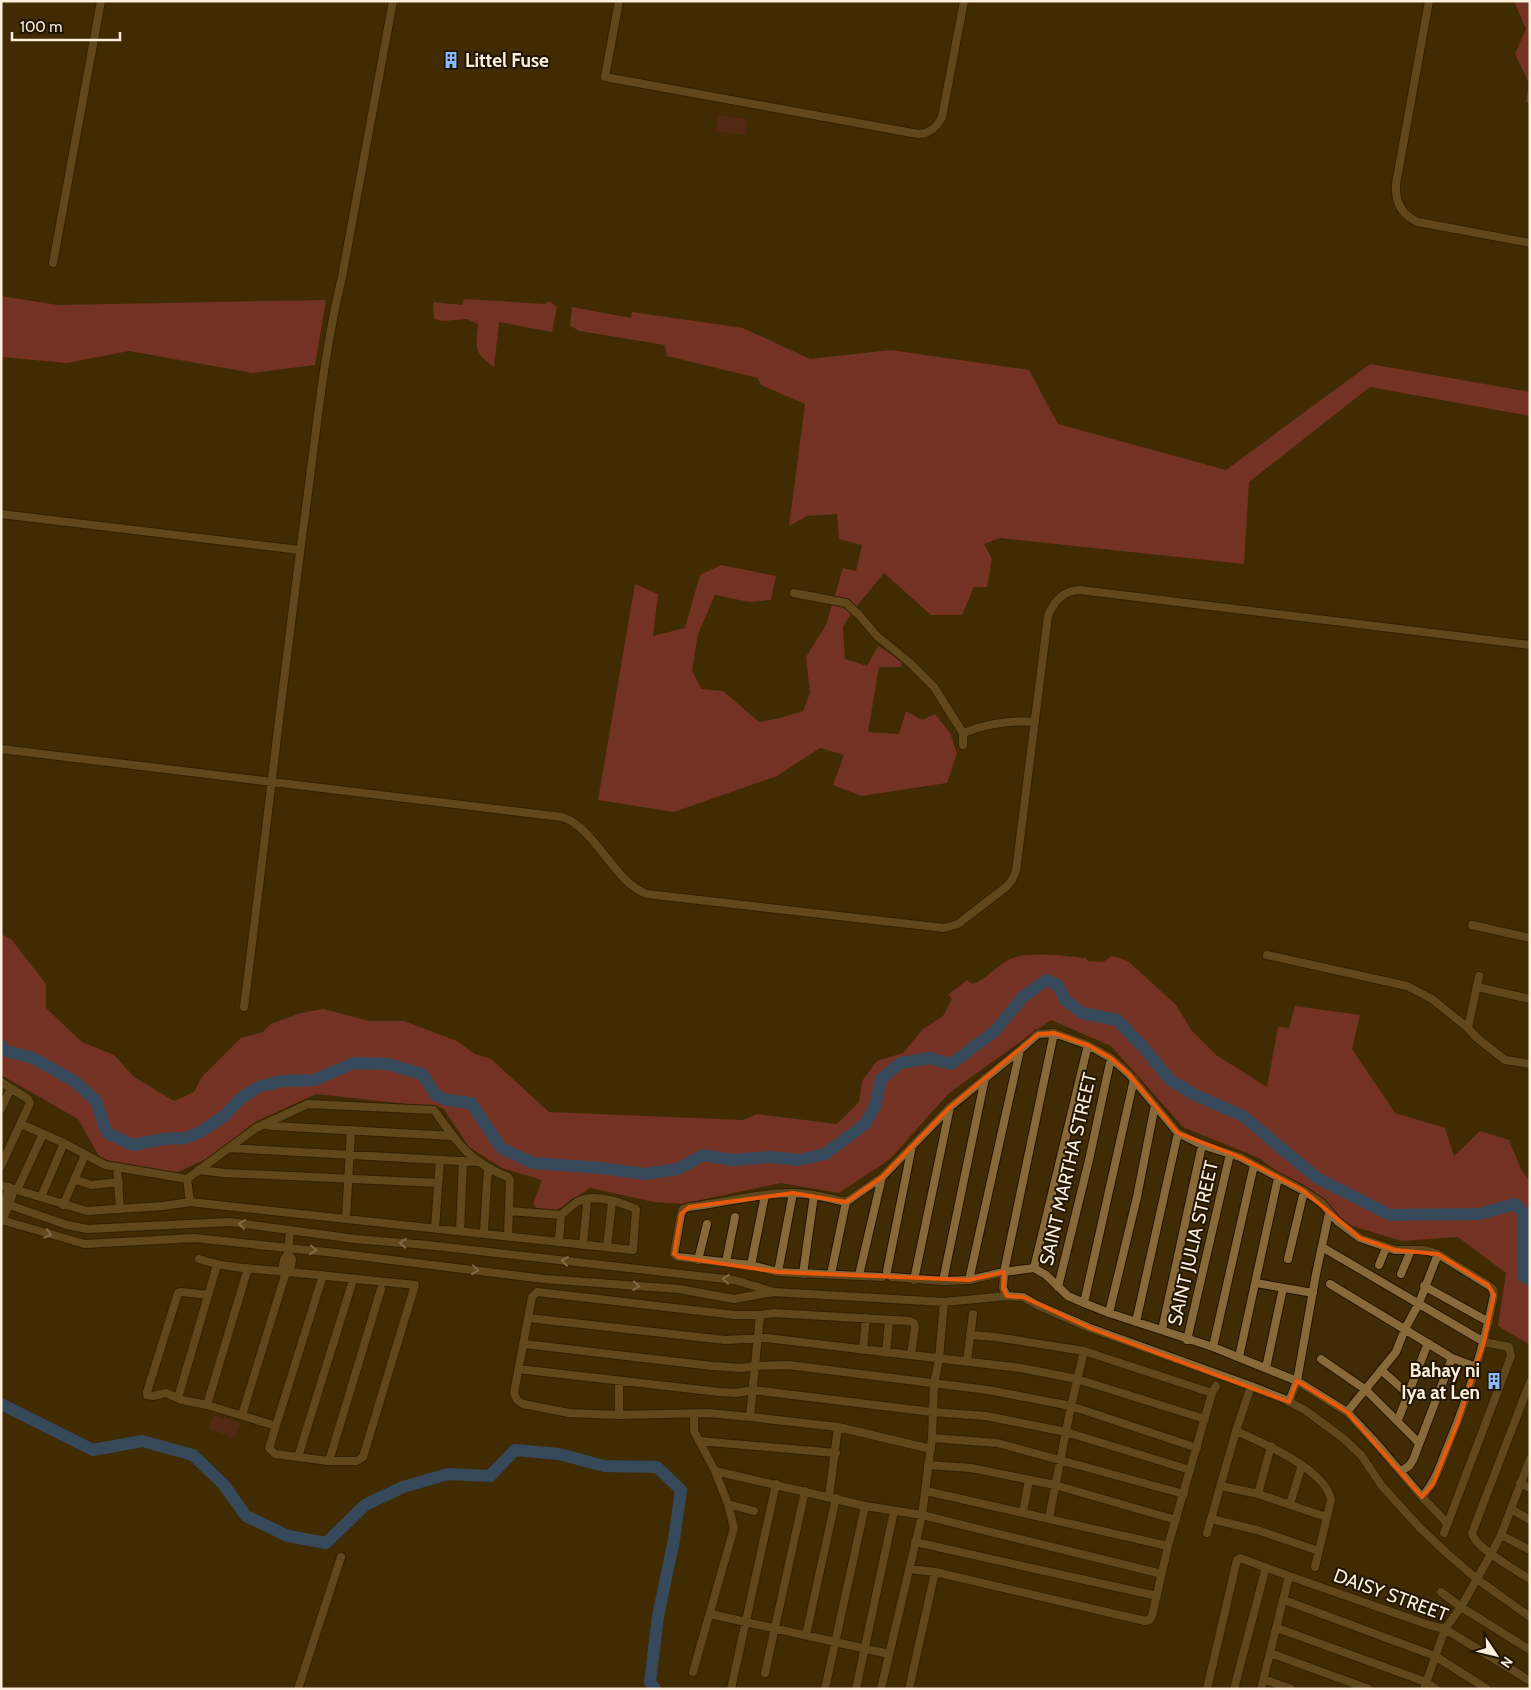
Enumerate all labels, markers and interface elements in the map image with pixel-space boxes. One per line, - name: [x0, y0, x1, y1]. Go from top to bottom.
- scale bar: [12, 10, 120, 42]
- text: 100 m: [20, 18, 62, 36]
- place label: Littel Fuse: [465, 49, 549, 72]
- building icon: Littel Fuse: [441, 50, 461, 70]
- street label: SAINT MARTHA STREET: [1035, 1070, 1101, 1268]
- street label: SAINT JULIA STREET: [1163, 1158, 1223, 1328]
- one-way arrow: [238, 1219, 246, 1229]
- one-way arrow: [43, 1228, 52, 1238]
- one-way arrow: [399, 1238, 407, 1249]
- one-way arrow: [310, 1244, 318, 1255]
- one-way arrow: [560, 1256, 568, 1267]
- one-way arrow: [471, 1264, 479, 1275]
- one-way arrow: [722, 1274, 730, 1285]
- one-way arrow: [632, 1280, 640, 1291]
- place label: Bahay ni Iya at Len: [1401, 1359, 1480, 1404]
- building icon: Bahay ni Iya at Len: [1484, 1371, 1504, 1391]
- street label: DAISY STREET: [1331, 1564, 1451, 1626]
- north arrow: [1471, 1630, 1521, 1680]
- text: N: [1496, 1653, 1517, 1672]

